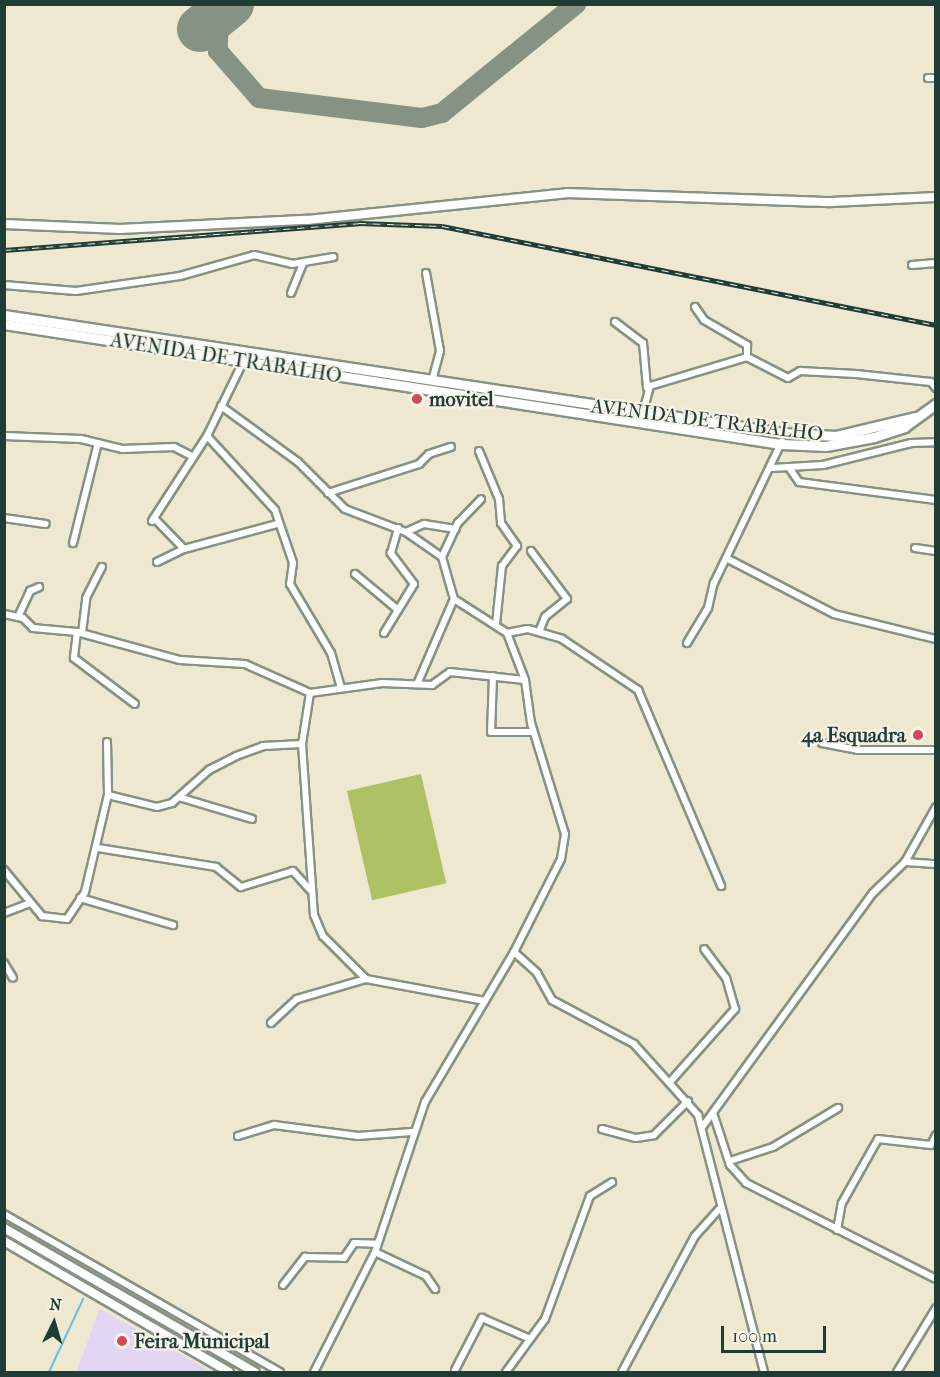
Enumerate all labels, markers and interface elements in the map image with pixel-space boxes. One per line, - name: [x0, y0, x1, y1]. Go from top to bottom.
- street label: AVENIDA DE TRABALHO: [109, 328, 343, 388]
- place label: movitel: [429, 387, 494, 411]
- marker: movitel: [410, 392, 424, 406]
- street label: AVENIDA DE TRABALHO: [589, 394, 825, 446]
- place label: 4a Esquadra: [801, 723, 906, 747]
- marker: 4a Esquadra: [911, 728, 925, 742]
- north arrow: [24, 1293, 84, 1353]
- text: N: [49, 1295, 62, 1315]
- scale bar: [724, 1314, 829, 1352]
- text: 100 m: [732, 1326, 777, 1347]
- place label: Feira Municipal: [134, 1329, 270, 1353]
- marker: Feira Municipal: [115, 1334, 129, 1348]

